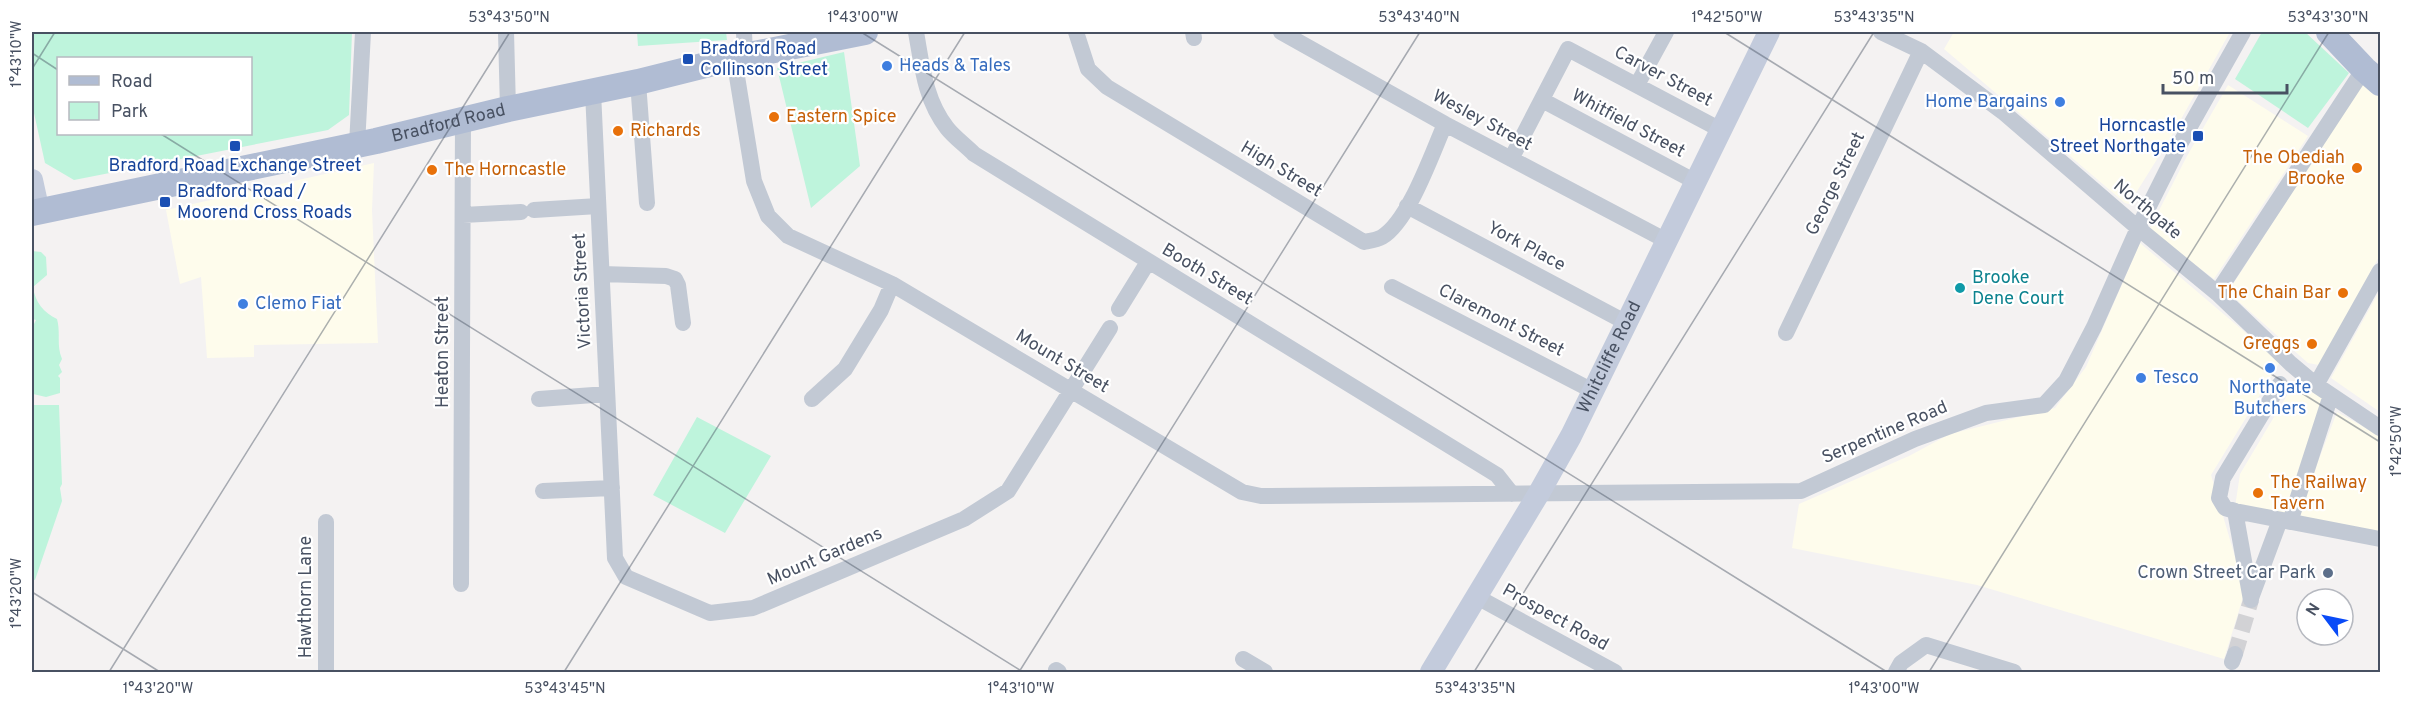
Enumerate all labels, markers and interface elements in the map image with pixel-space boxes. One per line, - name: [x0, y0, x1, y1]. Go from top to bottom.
- text: 53°43'50"N: [468, 9, 550, 28]
- text: 1°43'00"W: [827, 9, 899, 28]
- text: 53°43'40"N: [1378, 9, 1460, 28]
- text: 1°42'50"W: [1692, 9, 1763, 28]
- text: 53°43'35"N: [1833, 9, 1915, 28]
- text: 53°43'30"N: [2287, 9, 2369, 28]
- text: 1°43'10"W: [8, 20, 27, 88]
- place label: Bradford Road Collinson Street: [700, 38, 828, 82]
- street label: Carver Street: [1610, 41, 1716, 113]
- marker: Bradford Road Collinson Street: [681, 52, 695, 66]
- place label: Heads & Tales: [899, 55, 1011, 78]
- legend: [57, 57, 252, 135]
- scale bar: [2163, 57, 2288, 95]
- marker: Heads & Tales: [880, 59, 894, 73]
- text: 50 m: [2172, 68, 2214, 91]
- text: Road: [111, 71, 153, 94]
- street label: Whitfield Street: [1567, 84, 1689, 164]
- street label: Wesley Street: [1428, 85, 1536, 157]
- place label: Home Bargains: [1925, 91, 2048, 114]
- marker: Home Bargains: [2053, 95, 2067, 109]
- street label: Bradford Road: [389, 99, 508, 148]
- text: Park: [111, 101, 148, 124]
- place label: Eastern Spice: [786, 106, 897, 129]
- marker: Eastern Spice: [767, 110, 781, 124]
- place label: Horncastle Street Northgate: [2050, 115, 2186, 159]
- place label: Richards: [630, 120, 701, 143]
- marker: Richards: [611, 124, 625, 138]
- street label: George Street: [1801, 128, 1871, 240]
- marker: Horncastle Street Northgate: [2191, 129, 2205, 143]
- street label: High Street: [1236, 137, 1326, 203]
- marker: Bradford Road Exchange Street: [228, 139, 242, 153]
- place label: The Obediah Brooke: [2242, 147, 2345, 191]
- place label: Bradford Road Exchange Street: [108, 155, 362, 178]
- place label: The Horncastle: [444, 159, 566, 182]
- marker: The Obediah Brooke: [2350, 161, 2364, 175]
- marker: The Horncastle: [425, 163, 439, 177]
- street label: Northgate: [2108, 175, 2186, 245]
- place label: Bradford Road / Moorend Cross Roads: [177, 181, 352, 225]
- marker: Bradford Road / Moorend Cross Roads: [158, 195, 172, 209]
- street label: York Place: [1483, 217, 1569, 277]
- street label: Victoria Street: [568, 232, 598, 350]
- street label: Booth Street: [1157, 239, 1257, 311]
- place label: Brooke Dene Court: [1972, 267, 2064, 311]
- street label: Claremont Street: [1434, 279, 1568, 363]
- marker: Brooke Dene Court: [1953, 281, 1967, 295]
- place label: The Chain Bar: [2217, 282, 2331, 305]
- marker: The Chain Bar: [2336, 286, 2350, 300]
- place label: Clemo Fiat: [255, 293, 342, 316]
- street label: Heaton Street: [432, 296, 455, 408]
- marker: Clemo Fiat: [236, 297, 250, 311]
- street label: Whitcliffe Road: [1572, 297, 1647, 417]
- street label: Mount Street: [1011, 325, 1113, 399]
- place label: Greggs: [2242, 333, 2300, 356]
- marker: Greggs: [2305, 337, 2319, 351]
- marker: Northgate Butchers: [2263, 361, 2277, 375]
- place label: Tesco: [2153, 367, 2199, 390]
- marker: Tesco: [2134, 371, 2148, 385]
- place label: Northgate Butchers: [2229, 377, 2311, 421]
- street label: Serpentine Road: [1819, 396, 1951, 470]
- text: 1°42'50"W: [2388, 406, 2407, 477]
- place label: The Railway Tavern: [2270, 472, 2367, 516]
- marker: The Railway Tavern: [2251, 486, 2265, 500]
- street label: Mount Gardens: [764, 522, 886, 592]
- street label: Hawthorn Lane: [295, 536, 318, 658]
- text: 1°43'20"W: [8, 558, 27, 628]
- place label: Crown Street Car Park: [2137, 562, 2316, 585]
- marker: Crown Street Car Park: [2321, 566, 2335, 580]
- street label: Prospect Road: [1498, 579, 1612, 657]
- north arrow: [2295, 587, 2355, 647]
- text: N: [2302, 600, 2326, 620]
- text: 1°43'20"W: [123, 680, 193, 699]
- text: 53°43'45"N: [524, 680, 606, 699]
- text: 1°43'10"W: [987, 680, 1055, 699]
- text: 53°43'35"N: [1434, 680, 1516, 699]
- text: 1°43'00"W: [1848, 680, 1920, 699]

